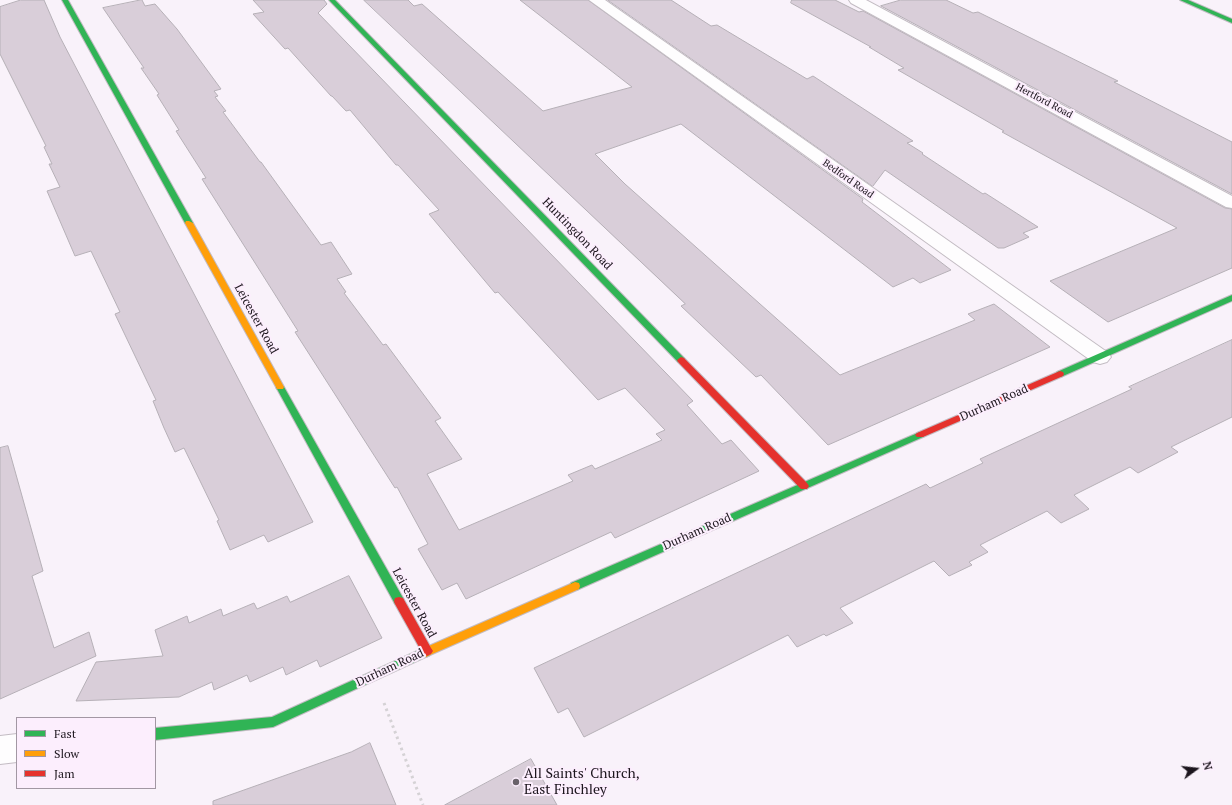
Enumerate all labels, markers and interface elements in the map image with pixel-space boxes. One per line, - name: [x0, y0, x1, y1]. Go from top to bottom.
- street label: Hertford Road: [1013, 81, 1075, 121]
- street label: Bedford Road: [820, 157, 876, 201]
- street label: Huntingdon Road: [539, 195, 615, 273]
- street label: Leicester Road: [231, 282, 281, 356]
- street label: Durham Road: [958, 382, 1030, 424]
- street label: Durham Road: [661, 511, 733, 553]
- street label: Leicester Road: [389, 566, 439, 640]
- street label: Durham Road: [354, 646, 426, 690]
- legend: [16, 717, 156, 789]
- text: Fast: [54, 726, 76, 741]
- text: Slow: [54, 746, 79, 761]
- north arrow: [1176, 749, 1216, 789]
- text: N: [1200, 760, 1215, 772]
- text: Jam: [54, 766, 75, 781]
- place label: All Saints' Church, East Finchley: [524, 766, 640, 798]
- marker: All Saints' Church, East Finchley: [511, 777, 521, 787]

